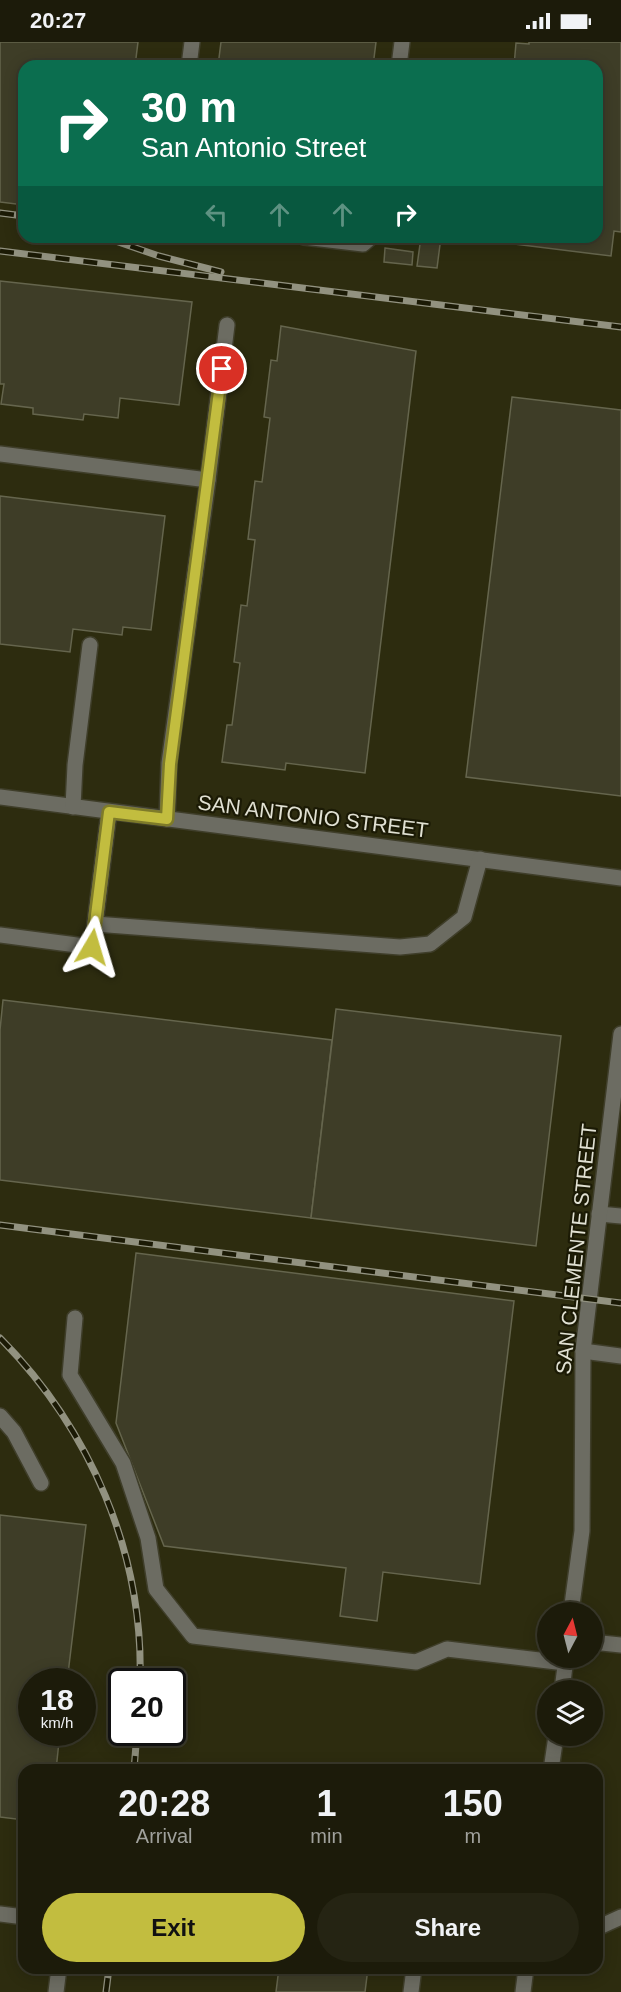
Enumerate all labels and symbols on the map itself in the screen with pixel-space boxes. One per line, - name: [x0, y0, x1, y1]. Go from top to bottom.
- pin: [196, 343, 247, 394]
- street label: SAN ANTONIO STREET: [197, 790, 430, 842]
- position arrow: [60, 915, 124, 979]
- street label: SAN CLEMENTE STREET: [551, 1122, 601, 1376]
- north arrow: [537, 1602, 603, 1668]
- speed limit sign: 20: [108, 1668, 186, 1746]

